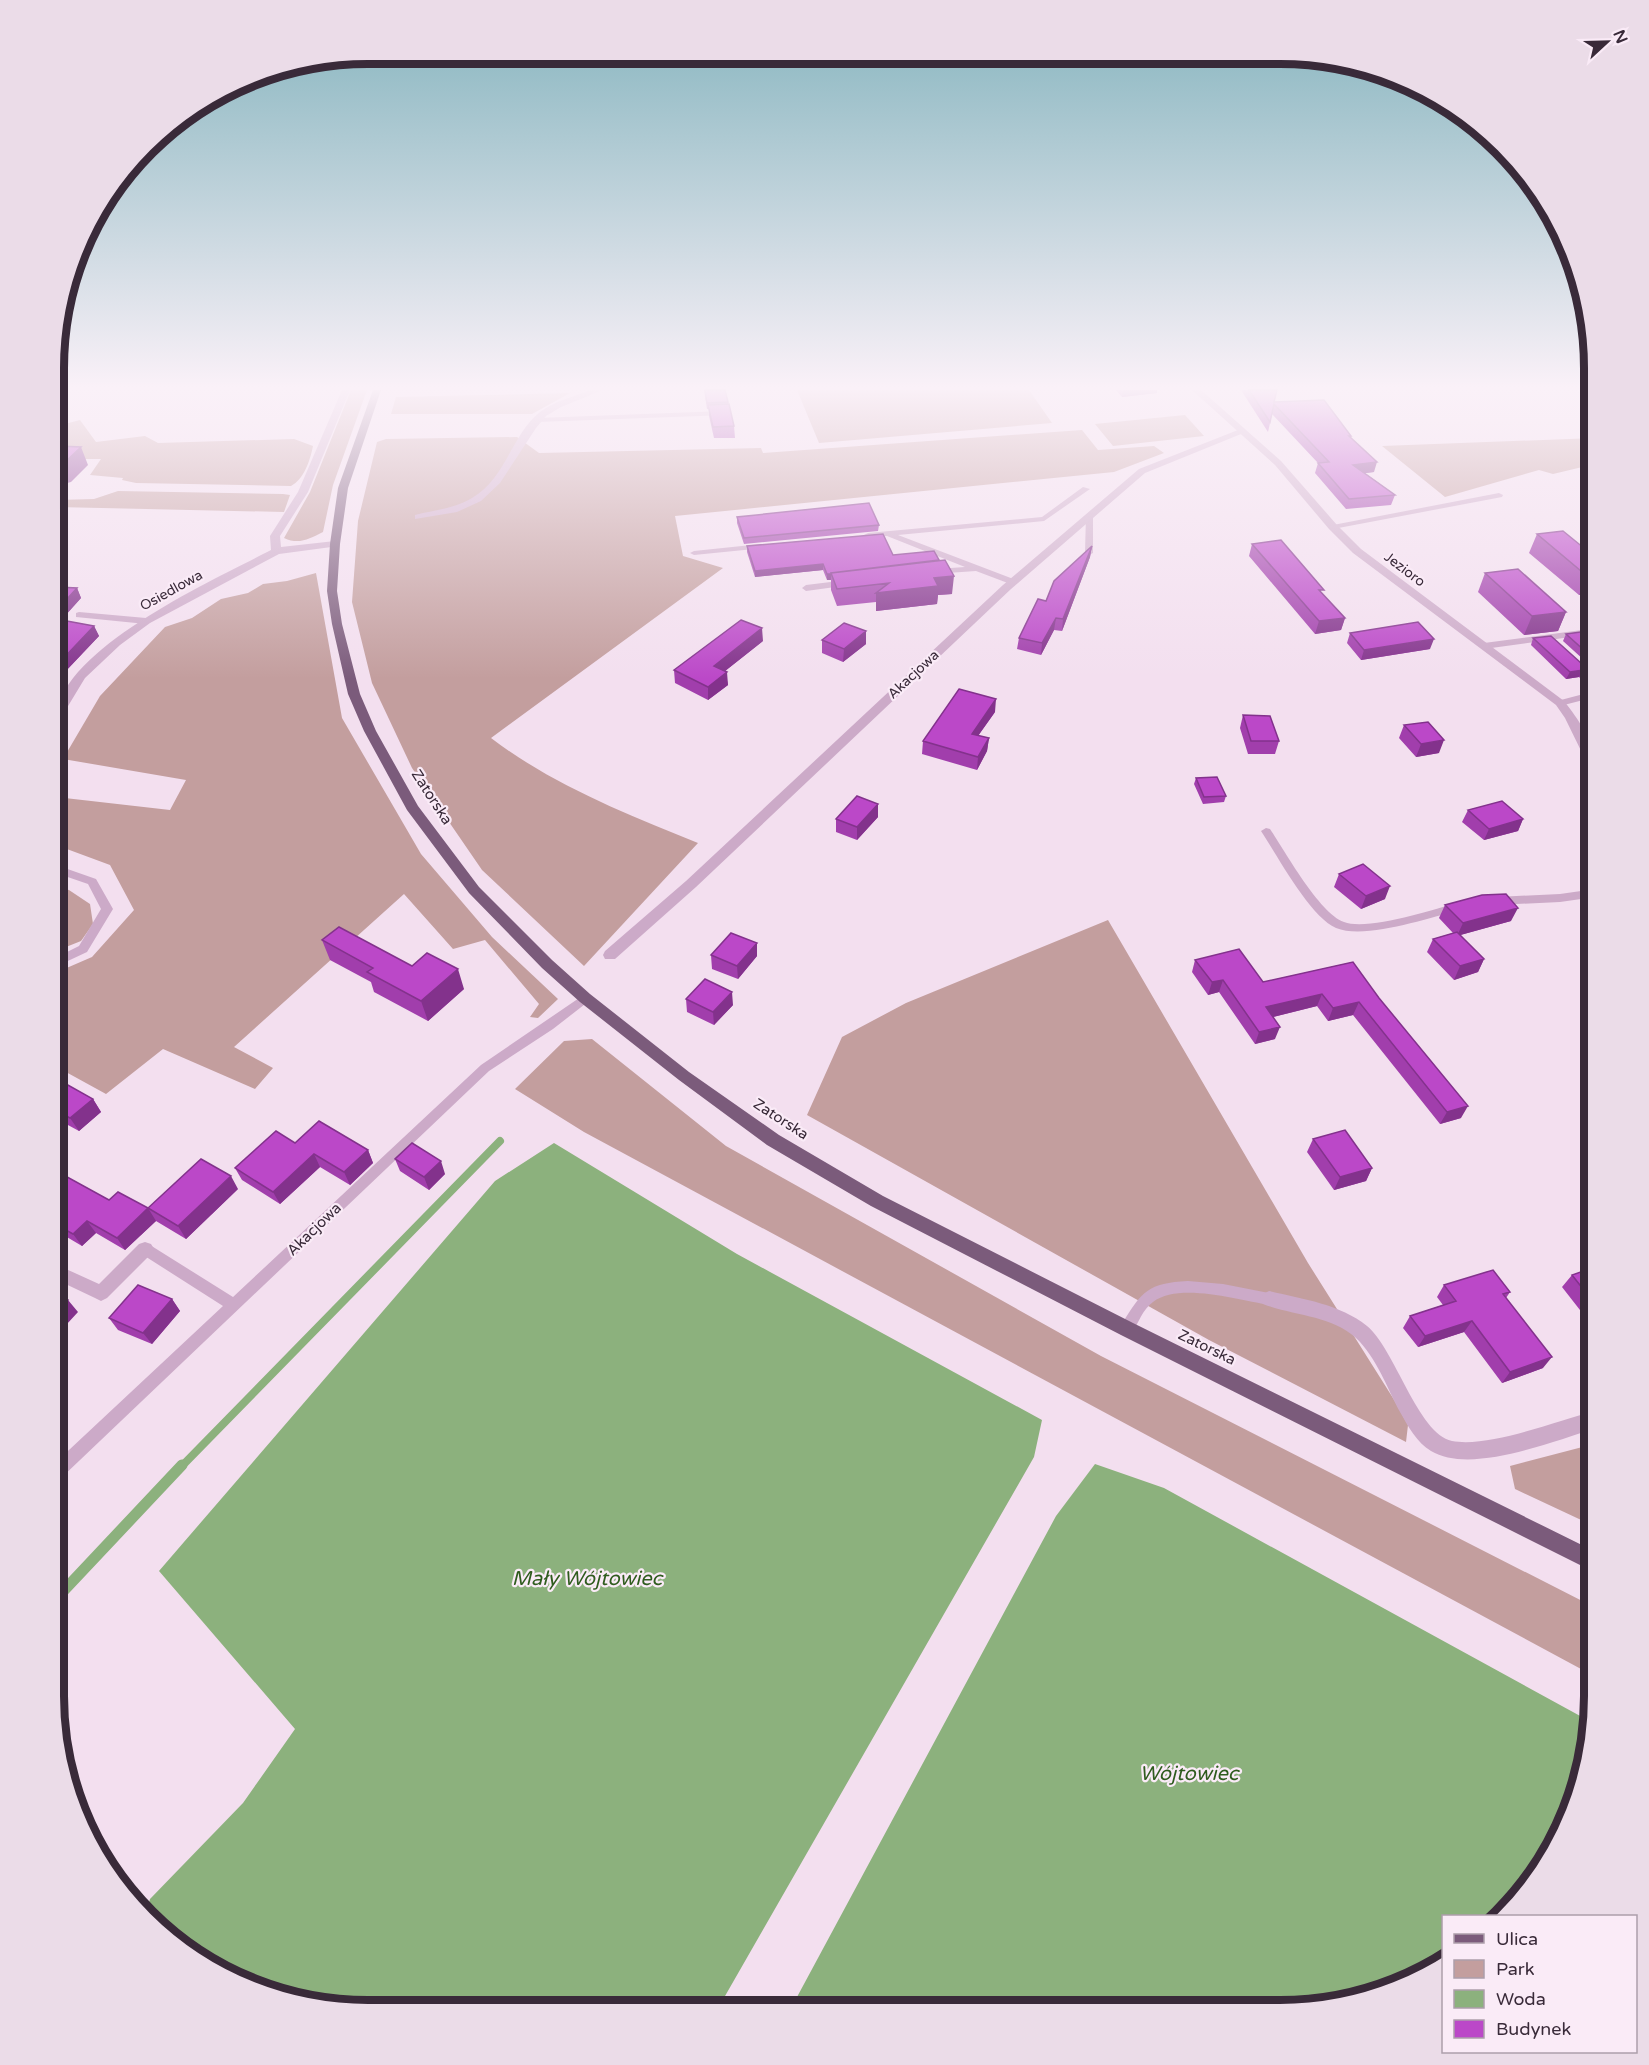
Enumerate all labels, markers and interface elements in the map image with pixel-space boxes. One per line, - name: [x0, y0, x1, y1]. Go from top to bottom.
- north arrow: [1577, 12, 1637, 72]
- text: N: [1608, 27, 1632, 46]
- street label: Jezioro: [1381, 548, 1429, 590]
- street label: Osiedlowa: [137, 566, 206, 615]
- street label: Akacjowa: [884, 646, 943, 702]
- street label: Zatorska: [408, 766, 456, 828]
- street label: Zatorska: [750, 1095, 812, 1143]
- street label: Akacjowa: [283, 1199, 345, 1259]
- street label: Zatorska: [1175, 1325, 1239, 1369]
- water label: Mały Wójtowiec: [512, 1567, 665, 1591]
- water label: Wójtowiec: [1140, 1762, 1241, 1786]
- legend: [1442, 1915, 1637, 2053]
- text: Ulica: [1496, 1928, 1538, 1950]
- text: Park: [1496, 1958, 1535, 1980]
- text: Woda: [1496, 1988, 1546, 2010]
- text: Budynek: [1496, 2018, 1571, 2040]

